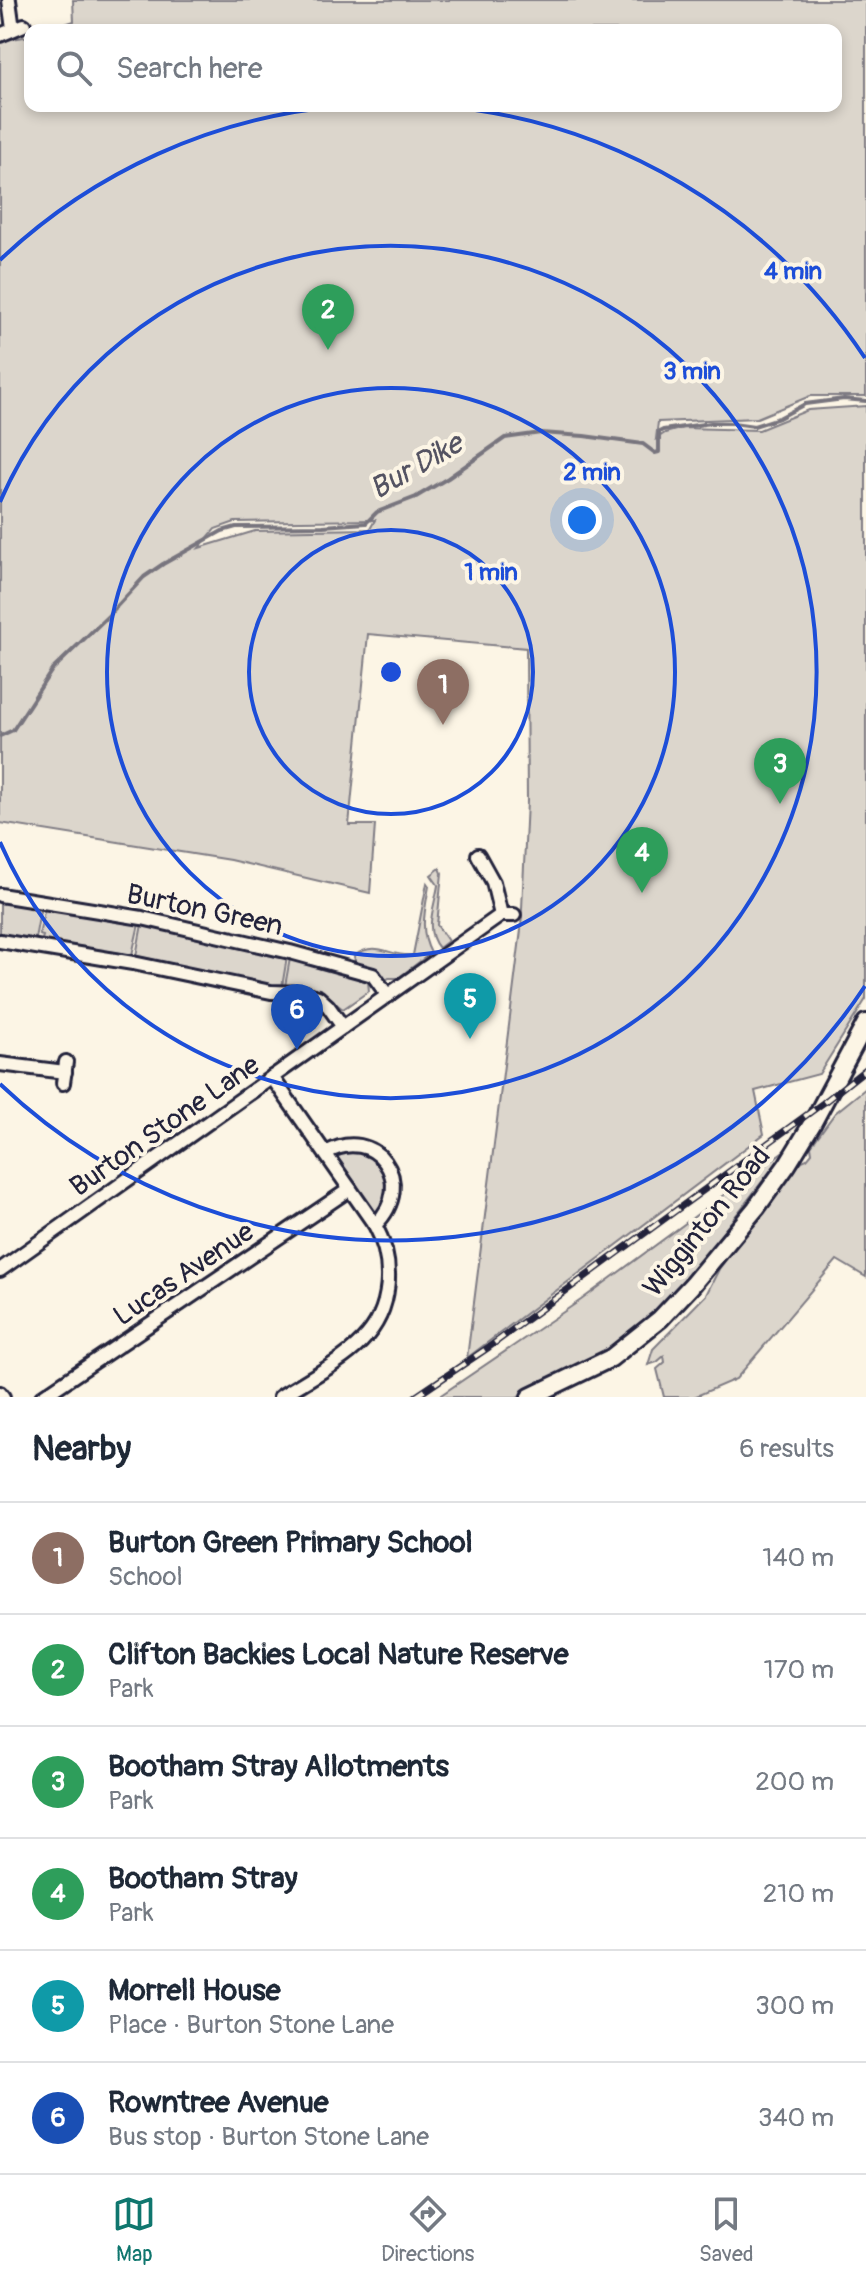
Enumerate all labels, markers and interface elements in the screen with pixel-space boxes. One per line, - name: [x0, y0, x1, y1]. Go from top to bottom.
- search box: [24, 24, 842, 112]
- icon: search: [52, 46, 96, 90]
- text: Search here: [116, 50, 263, 87]
- text: 4 min: [764, 257, 822, 286]
- pin: 2: [302, 284, 354, 350]
- text: 3 min: [663, 357, 721, 386]
- water label: Bur Dike: [363, 424, 472, 508]
- text: 2 min: [563, 458, 621, 487]
- your location: [562, 500, 602, 540]
- text: 1 min: [464, 558, 518, 587]
- centre of rings: [377, 658, 405, 686]
- pin: 1: [417, 659, 469, 725]
- pin: 3: [754, 738, 806, 804]
- pin: 4: [616, 827, 668, 893]
- street label: Burton Green: [123, 877, 286, 944]
- pin: 5: [444, 973, 496, 1039]
- pin: 6: [271, 984, 323, 1050]
- street label: Burton Stone Lane: [63, 1048, 267, 1205]
- street label: Wigginton Road: [636, 1140, 778, 1304]
- street label: Lucas Avenue: [107, 1214, 261, 1334]
- text: Nearby: [32, 1428, 131, 1471]
- text: 6 results: [739, 1433, 834, 1465]
- text: Burton Green Primary School: [108, 1524, 473, 1561]
- text: 1: [53, 1542, 63, 1574]
- text: 140 m: [762, 1542, 834, 1574]
- text: School: [108, 1561, 183, 1593]
- text: Clifton Backies Local Nature Reserve: [108, 1636, 568, 1673]
- text: 2: [51, 1654, 65, 1686]
- text: 170 m: [764, 1654, 834, 1686]
- text: Park: [108, 1673, 154, 1705]
- text: Bootham Stray Allotments: [108, 1748, 449, 1785]
- text: 3: [51, 1766, 65, 1798]
- text: 200 m: [755, 1766, 834, 1798]
- text: Park: [108, 1785, 154, 1817]
- text: Bootham Stray: [108, 1860, 298, 1897]
- text: 4: [50, 1878, 66, 1910]
- text: 210 m: [763, 1878, 834, 1910]
- text: Park: [108, 1897, 154, 1929]
- text: Morrell House: [108, 1972, 281, 2009]
- text: 5: [51, 1990, 65, 2022]
- text: 300 m: [755, 1990, 834, 2022]
- text: Place · Burton Stone Lane: [108, 2009, 394, 2041]
- text: Rowntree Avenue: [108, 2084, 329, 2121]
- text: 6: [50, 2102, 66, 2134]
- text: 340 m: [758, 2102, 834, 2134]
- text: Bus stop · Burton Stone Lane: [108, 2121, 429, 2153]
- tab: Map: [112, 2192, 156, 2268]
- tab: Directions: [381, 2192, 474, 2268]
- tab: Saved: [699, 2192, 754, 2268]

